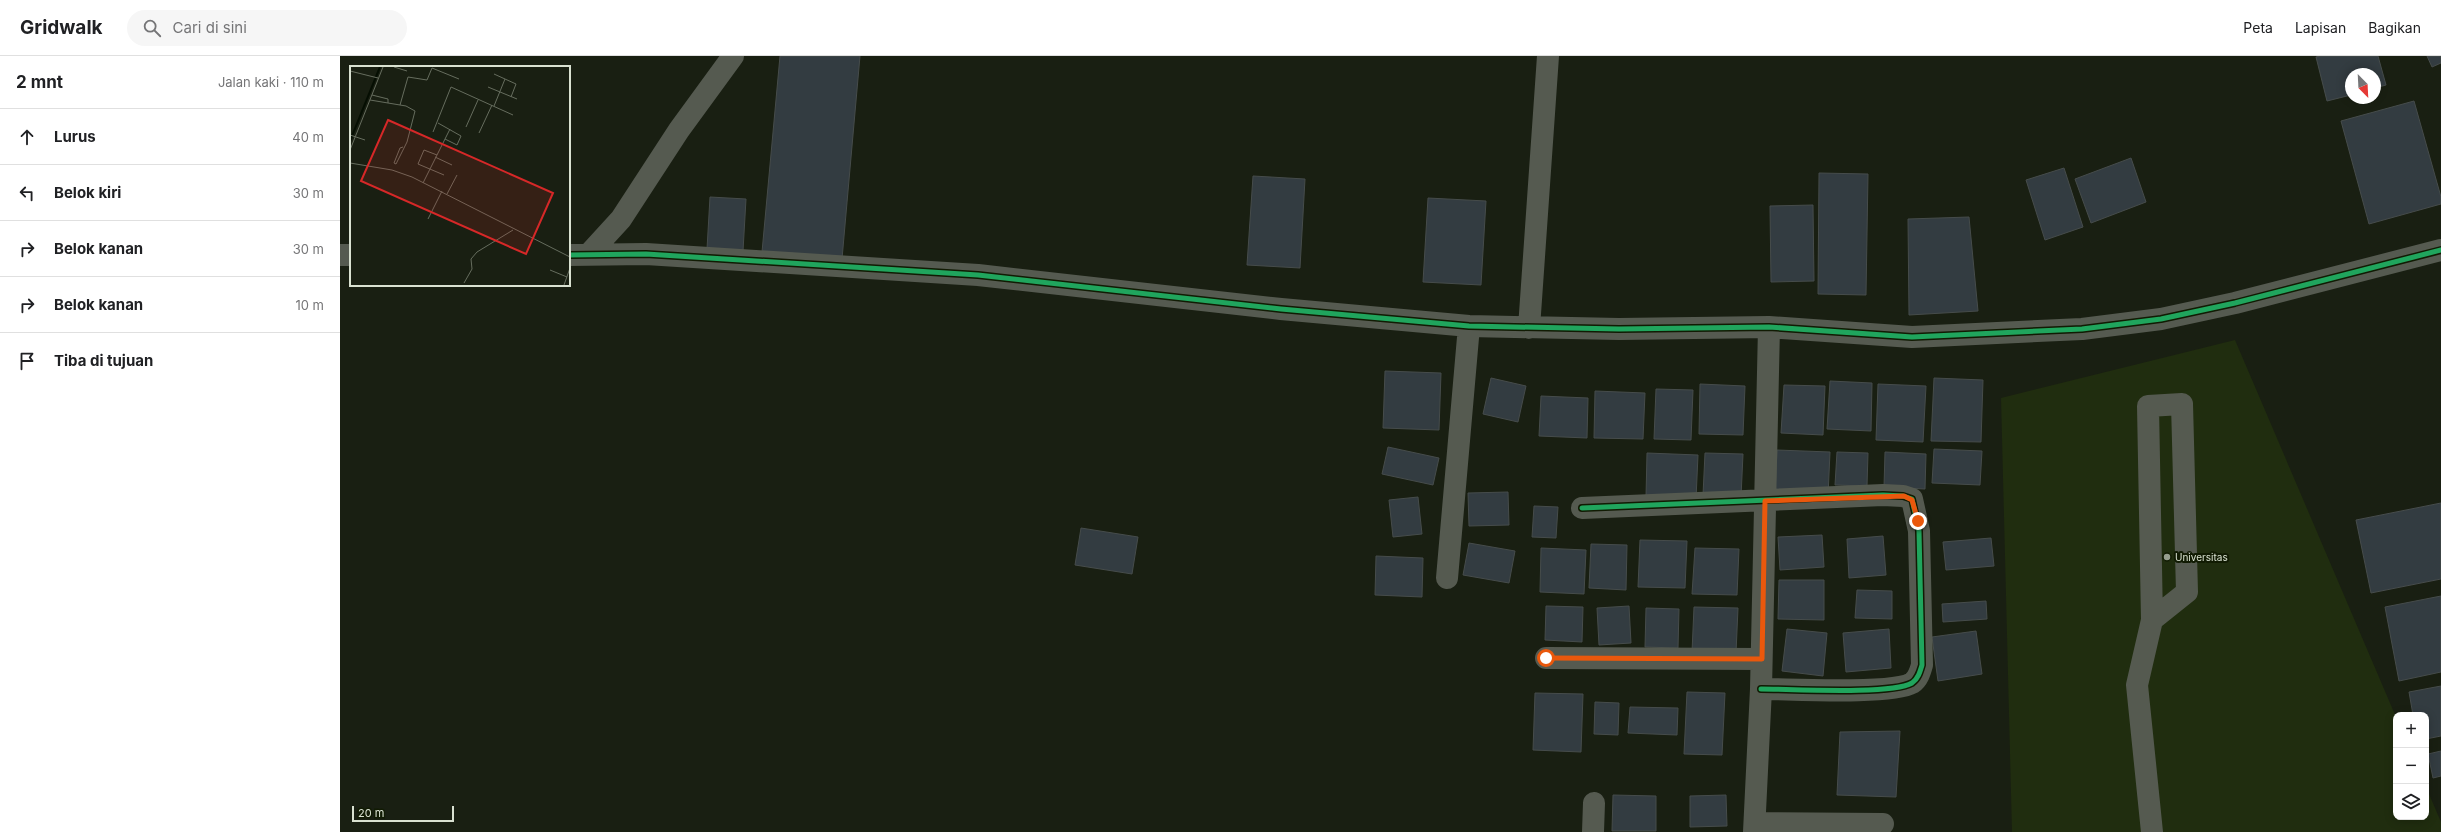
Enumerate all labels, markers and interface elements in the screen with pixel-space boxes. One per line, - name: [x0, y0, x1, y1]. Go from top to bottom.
- search box: [127, 10, 407, 46]
- text: Gridwalk: [20, 16, 103, 39]
- icon: search: [141, 17, 163, 39]
- text: Cari di sini: [173, 18, 247, 37]
- text: Peta: [2243, 19, 2273, 36]
- text: Lapisan: [2295, 19, 2346, 36]
- text: Bagikan: [2368, 19, 2421, 36]
- inset map: [350, 66, 570, 286]
- north arrow: [2345, 68, 2381, 104]
- text: 2 mnt: [16, 72, 63, 92]
- text: Jalan kaki · 110 m: [218, 74, 324, 90]
- icon: ahead: [16, 126, 38, 148]
- text: Lurus: [54, 127, 96, 146]
- text: 40 m: [292, 129, 324, 145]
- icon: left: [16, 182, 38, 204]
- text: Belok kiri: [54, 183, 121, 202]
- text: 30 m: [293, 185, 324, 201]
- icon: right: [16, 238, 38, 260]
- text: Belok kanan: [54, 239, 143, 258]
- text: 30 m: [293, 241, 324, 257]
- icon: right: [16, 294, 38, 316]
- text: Belok kanan: [54, 295, 143, 314]
- text: 10 m: [295, 297, 324, 313]
- icon: arrive: [16, 350, 38, 372]
- text: Tiba di tujuan: [54, 351, 153, 370]
- route end: [1909, 512, 1927, 530]
- place label: Universitas: [2175, 551, 2228, 563]
- marker: Universitas: [2162, 552, 2172, 562]
- route start: [1537, 649, 1555, 667]
- map controls: [2393, 712, 2429, 820]
- button: +: [2393, 712, 2429, 748]
- button: −: [2393, 748, 2429, 784]
- button: layers: [2393, 784, 2429, 820]
- scale bar: [352, 804, 454, 823]
- text: 20 m: [358, 806, 384, 820]

